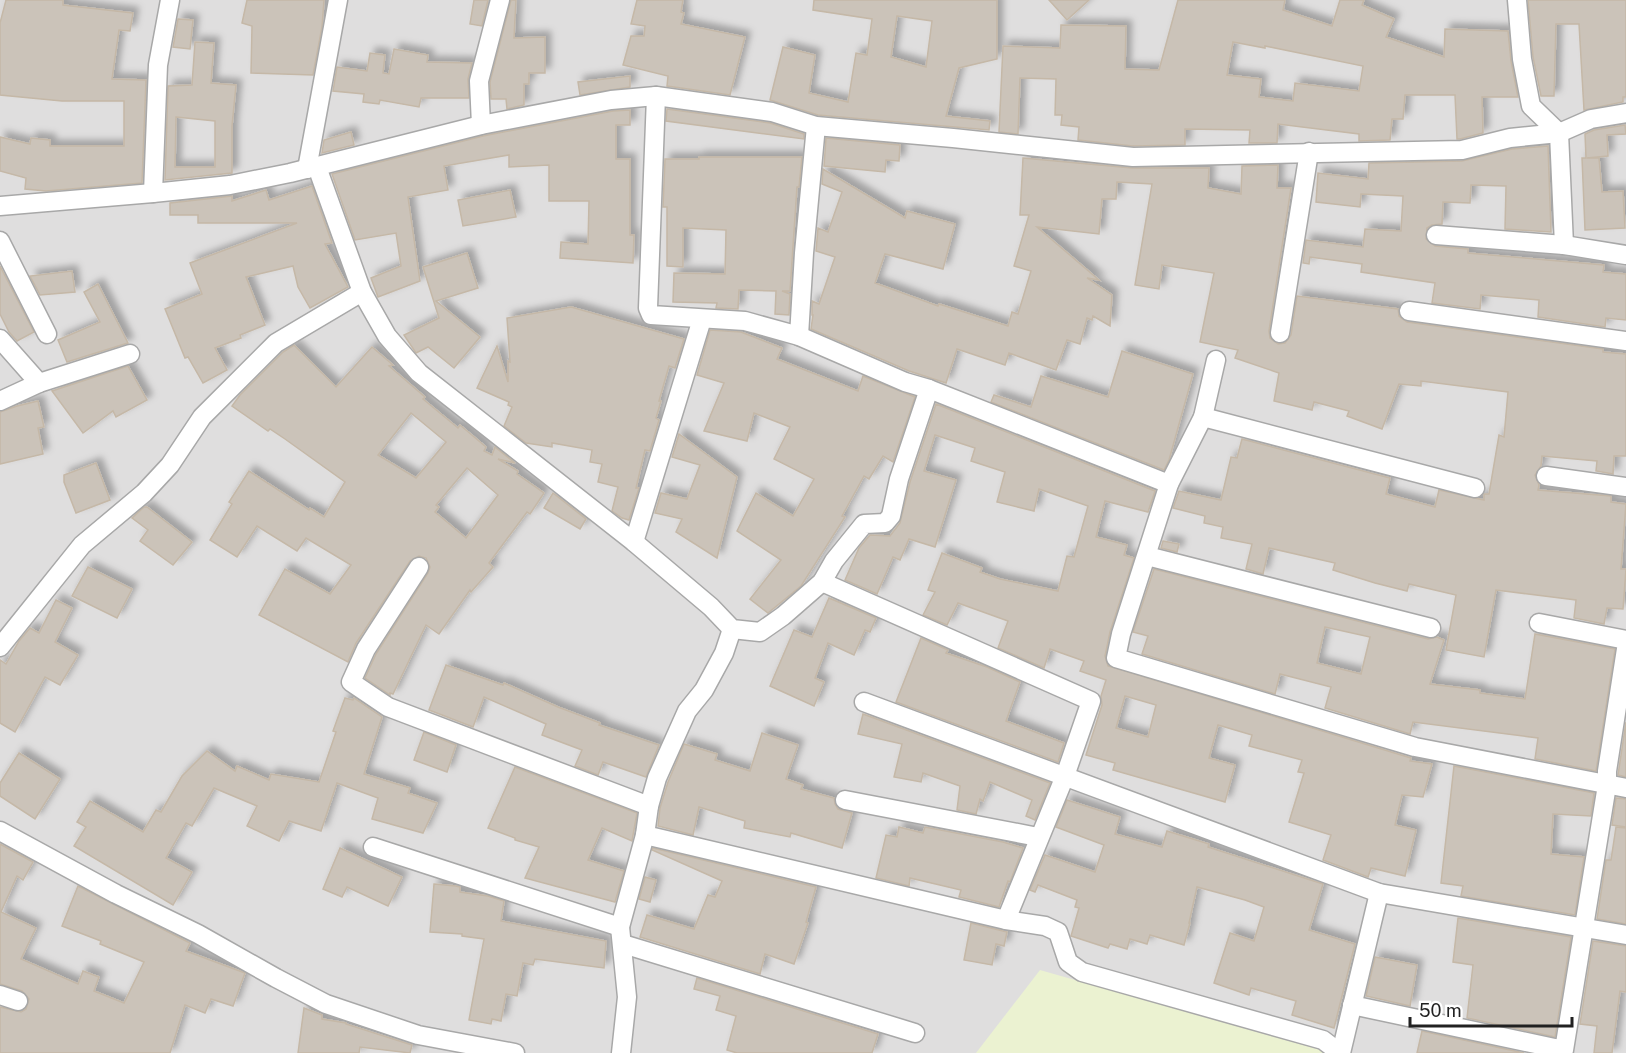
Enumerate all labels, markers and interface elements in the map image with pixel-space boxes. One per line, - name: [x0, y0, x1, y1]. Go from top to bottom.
- scale bar: [1410, 990, 1572, 1028]
- text: 50 m: [1419, 1000, 1462, 1021]

